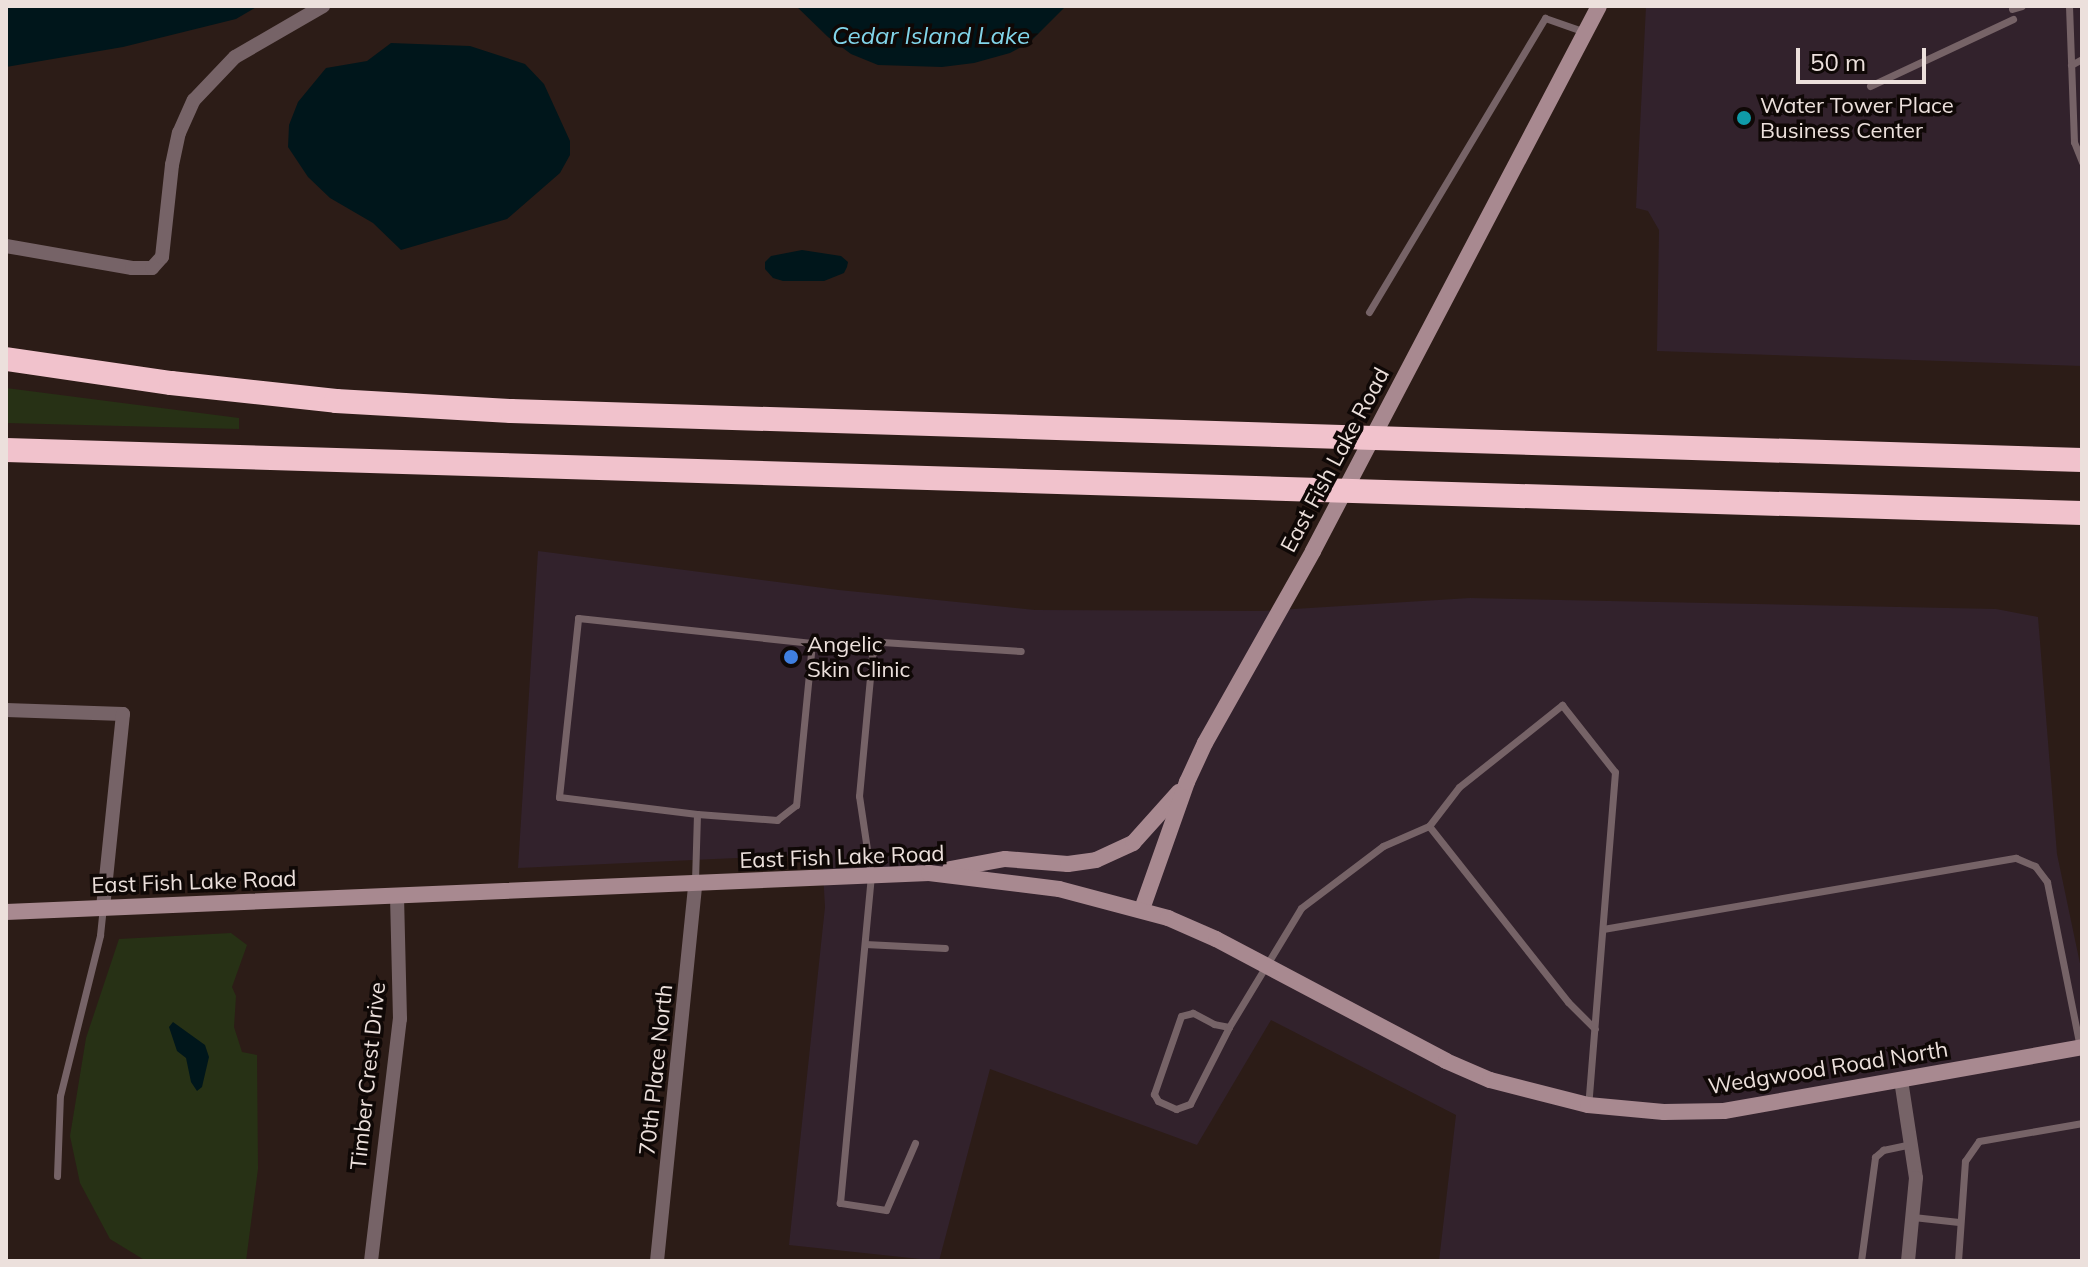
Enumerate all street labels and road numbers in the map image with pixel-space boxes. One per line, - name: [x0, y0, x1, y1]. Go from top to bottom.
- street label: East Fish Lake Road: [1275, 363, 1395, 557]
- street label: East Fish Lake Road: [739, 840, 945, 874]
- street label: East Fish Lake Road: [91, 865, 297, 899]
- street label: Timber Crest Drive: [345, 981, 391, 1171]
- street label: 70th Place North: [634, 983, 678, 1157]
- street label: Wedgwood Road North: [1706, 1036, 1950, 1100]

